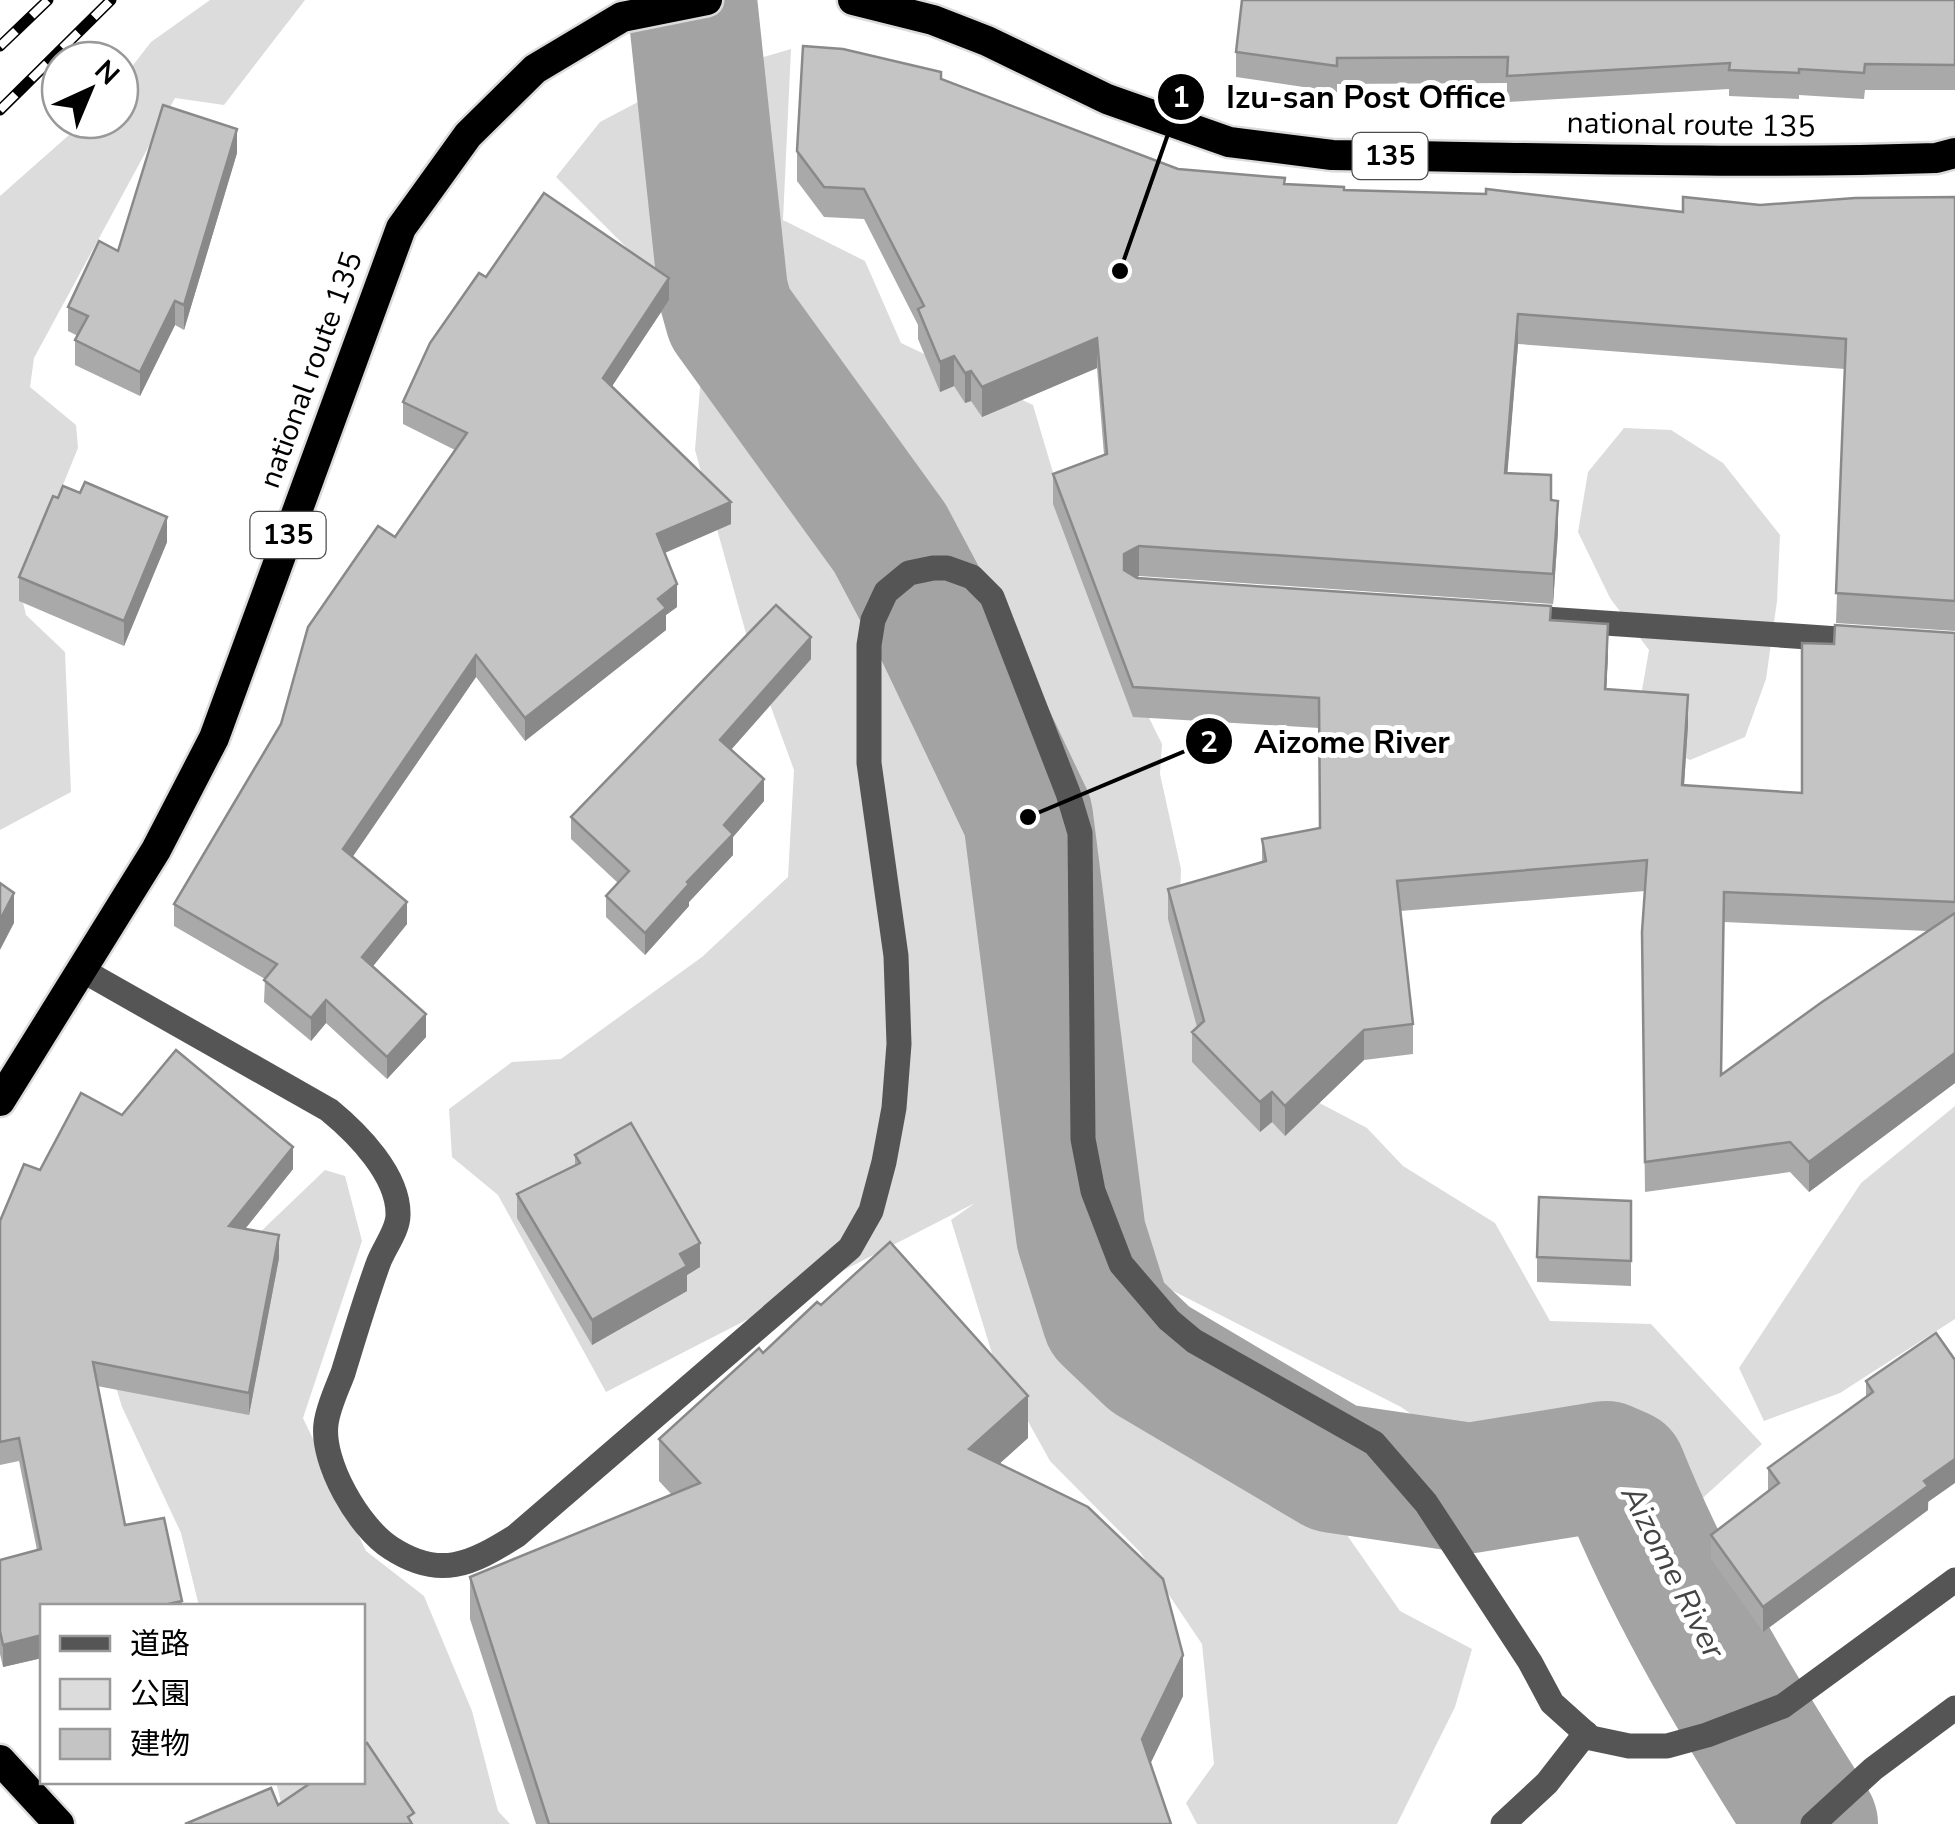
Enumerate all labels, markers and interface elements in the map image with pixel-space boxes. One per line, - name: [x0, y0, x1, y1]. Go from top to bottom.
- north arrow: [40, 40, 140, 140]
- text: N: [86, 52, 127, 94]
- callout: Izu-san Post Office: [1156, 66, 1526, 128]
- text: Izu-san Post Office: [1226, 76, 1506, 119]
- text: 1: [1172, 77, 1190, 118]
- street label: national route 135: [1566, 102, 1816, 148]
- road number: 135: [1352, 133, 1428, 179]
- street label: national route 135: [249, 246, 373, 494]
- road number: 135: [250, 512, 326, 558]
- callout: Aizome River: [1184, 710, 1470, 772]
- text: Aizome River: [1254, 721, 1450, 764]
- text: 2: [1200, 722, 1218, 763]
- water label: Aizome River: [1610, 1477, 1736, 1667]
- legend: [40, 1604, 365, 1784]
- text: 道路: [130, 1624, 190, 1665]
- text: 公園: [130, 1674, 190, 1715]
- text: 建物: [130, 1724, 190, 1765]

